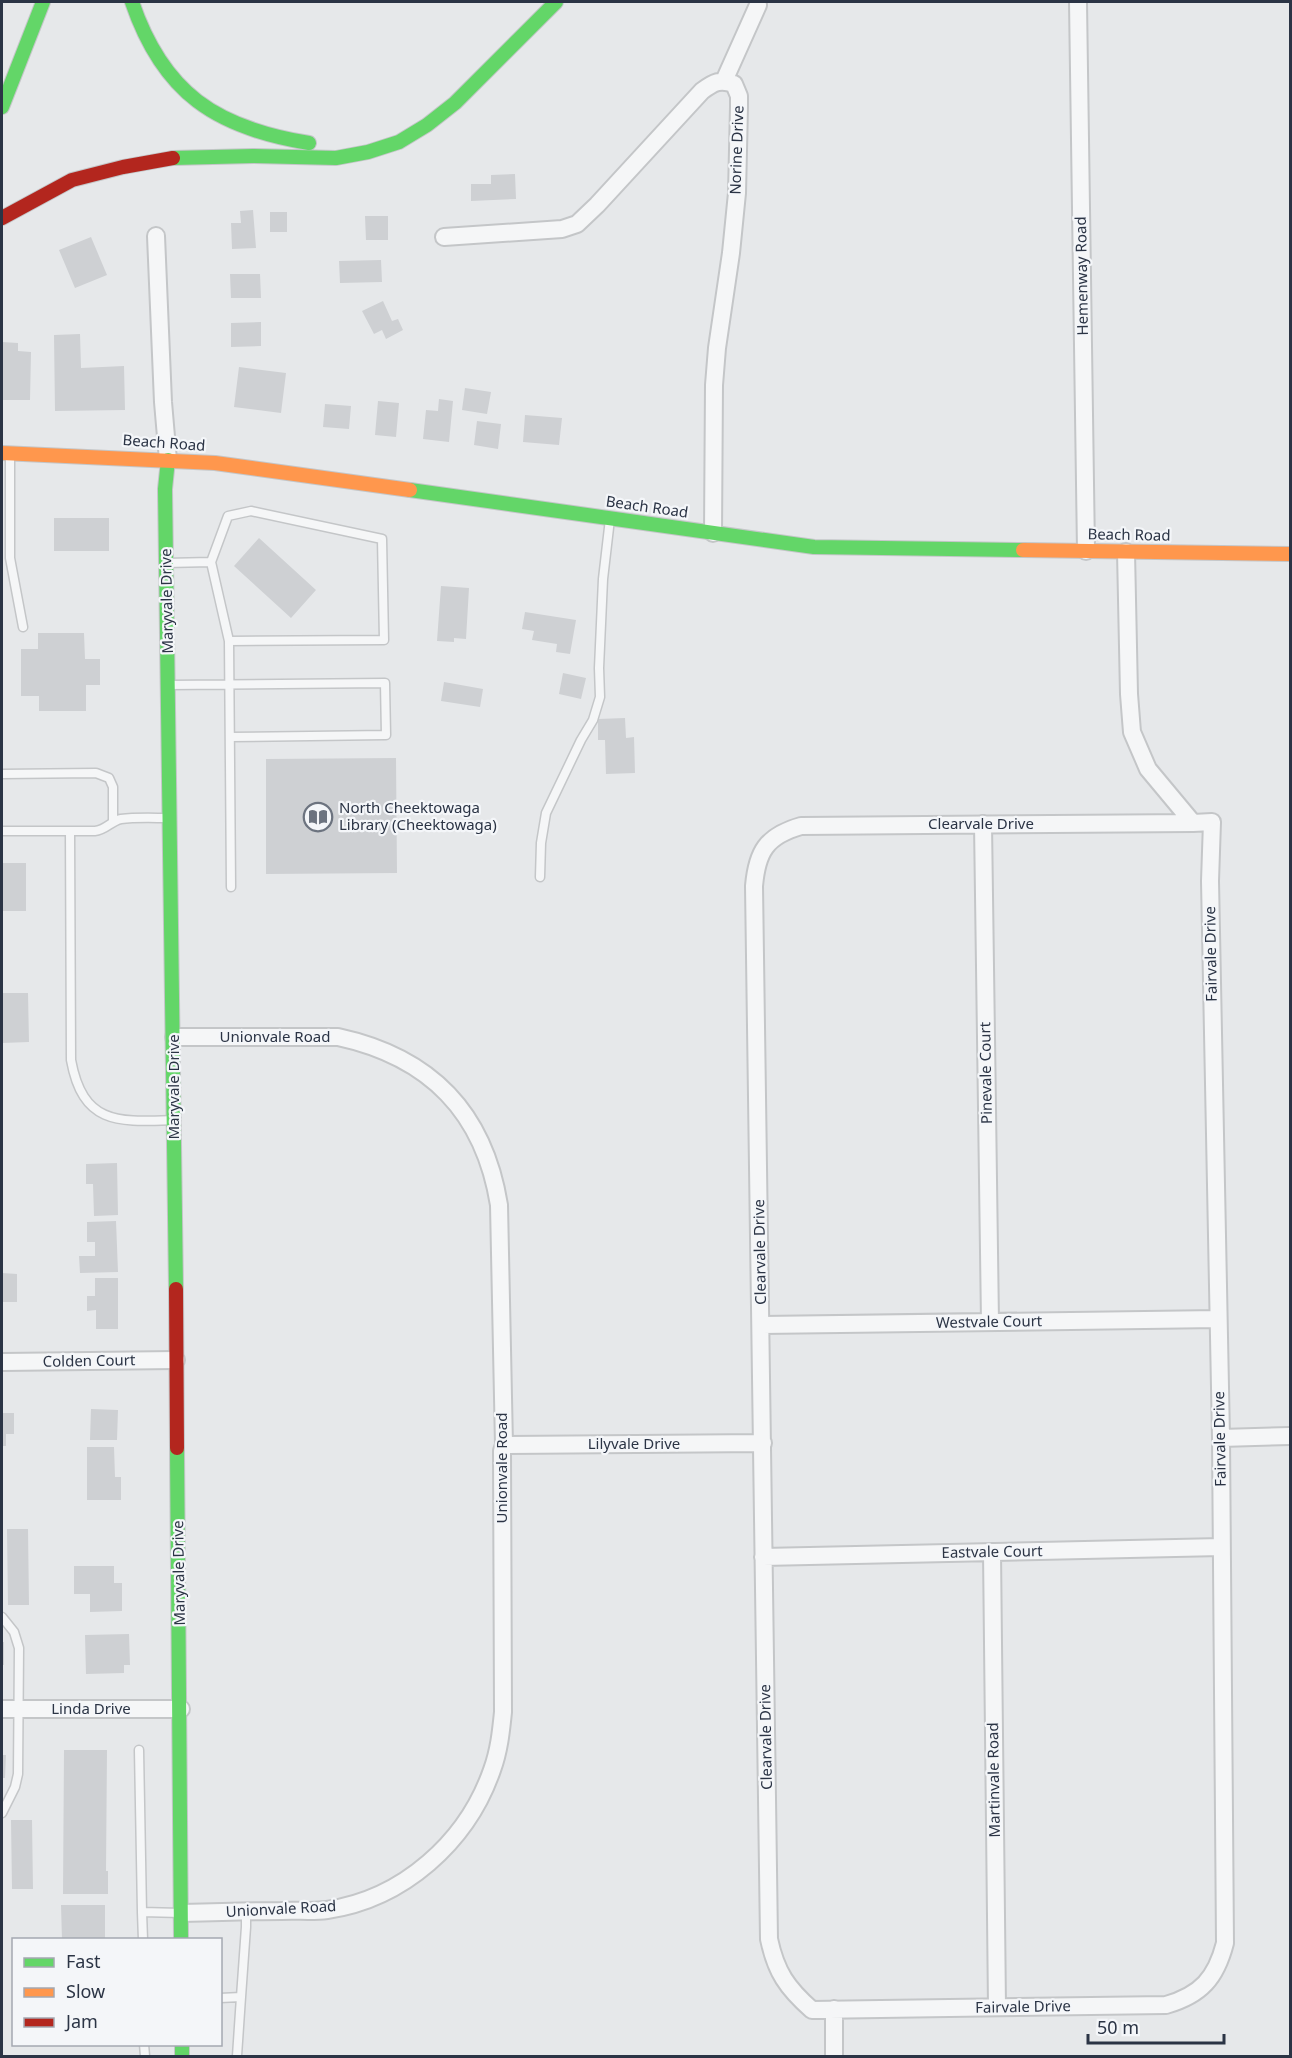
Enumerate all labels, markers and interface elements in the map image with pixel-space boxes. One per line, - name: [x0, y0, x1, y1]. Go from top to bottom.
- street label: Norine Drive: [724, 105, 748, 195]
- street label: Hemenway Road: [1070, 216, 1092, 336]
- street label: Beach Road: [122, 429, 206, 455]
- street label: Beach Road: [605, 490, 690, 522]
- street label: Beach Road: [1087, 523, 1171, 545]
- street label: Maryvale Drive: [155, 548, 177, 654]
- place label: North Cheektowaga Library (Cheektowaga): [339, 797, 497, 834]
- library icon: North Cheektowaga Library (Cheektowaga): [302, 801, 334, 833]
- street label: Clearvale Drive: [928, 813, 1034, 833]
- street label: Fairvale Drive: [1199, 906, 1221, 1002]
- street label: Pinevale Court: [974, 1021, 996, 1124]
- street label: Unionvale Road: [220, 1026, 330, 1046]
- street label: Maryvale Drive: [163, 1034, 183, 1140]
- street label: Clearvale Drive: [748, 1199, 770, 1305]
- street label: Westvale Court: [936, 1310, 1043, 1332]
- street label: Colden Court: [42, 1349, 136, 1371]
- street label: Fairvale Drive: [1208, 1391, 1230, 1487]
- street label: Unionvale Road: [491, 1413, 511, 1523]
- street label: Lilyvale Drive: [588, 1433, 680, 1453]
- street label: Maryvale Drive: [167, 1520, 189, 1626]
- street label: Eastvale Court: [941, 1540, 1043, 1562]
- street label: Clearvale Drive: [754, 1684, 776, 1790]
- street label: Linda Drive: [51, 1698, 131, 1718]
- street label: Martinvale Road: [982, 1722, 1004, 1838]
- street label: Unionvale Road: [225, 1895, 337, 1921]
- legend: [12, 1938, 222, 2046]
- text: Fast: [66, 1949, 101, 1973]
- text: Slow: [66, 1979, 105, 2003]
- street label: Fairvale Drive: [975, 1995, 1071, 2017]
- scale bar: [1088, 2007, 1224, 2045]
- text: Jam: [64, 2009, 98, 2033]
- text: 50 m: [1097, 2015, 1139, 2039]

